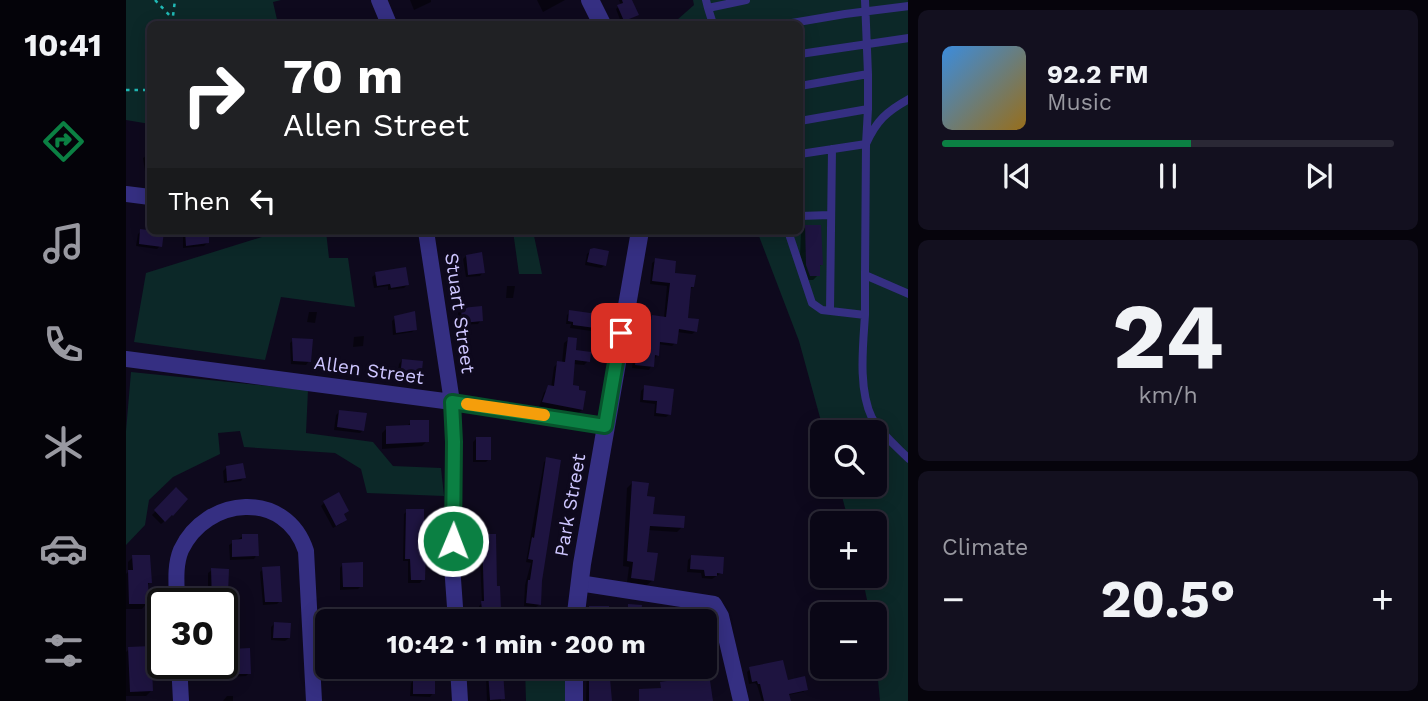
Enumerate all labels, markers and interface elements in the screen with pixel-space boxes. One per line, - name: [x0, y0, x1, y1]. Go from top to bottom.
- text: 10:41: [24, 26, 102, 64]
- text: 70 m: [283, 47, 403, 105]
- icon: right: [168, 49, 259, 140]
- text: 92.2 FM: [1047, 59, 1149, 89]
- text: Music: [1047, 89, 1112, 116]
- text: Allen Street: [283, 106, 469, 144]
- icon: directions: [39, 117, 88, 166]
- icon: previous: [998, 157, 1036, 195]
- icon: pause: [1149, 157, 1187, 195]
- icon: next: [1300, 157, 1338, 195]
- icon: left: [244, 182, 282, 220]
- text: Then: [168, 186, 230, 216]
- icon: music: [39, 219, 88, 268]
- street label: Stuart Street: [440, 251, 480, 375]
- text: 24: [1112, 283, 1224, 390]
- pin: [591, 303, 651, 363]
- icon: arrive: [602, 314, 640, 352]
- icon: phone: [39, 320, 88, 369]
- street label: Allen Street: [313, 351, 425, 389]
- text: km/h: [1138, 382, 1198, 409]
- map controls: [810, 420, 887, 679]
- button: search: [810, 420, 887, 497]
- icon: climate: [39, 422, 88, 471]
- street label: Park Street: [550, 452, 590, 558]
- position arrow: [416, 504, 490, 578]
- button: +: [810, 511, 887, 588]
- icon: car: [39, 524, 88, 573]
- text: Climate: [942, 534, 1028, 561]
- text: 20.5°: [1100, 569, 1236, 630]
- text: −: [942, 577, 965, 621]
- text: +: [1371, 577, 1394, 621]
- speed limit sign: 30: [147, 588, 238, 679]
- button: −: [810, 602, 887, 679]
- icon: filters: [39, 626, 88, 675]
- text: 10:42 · 1 min · 200 m: [386, 629, 646, 659]

